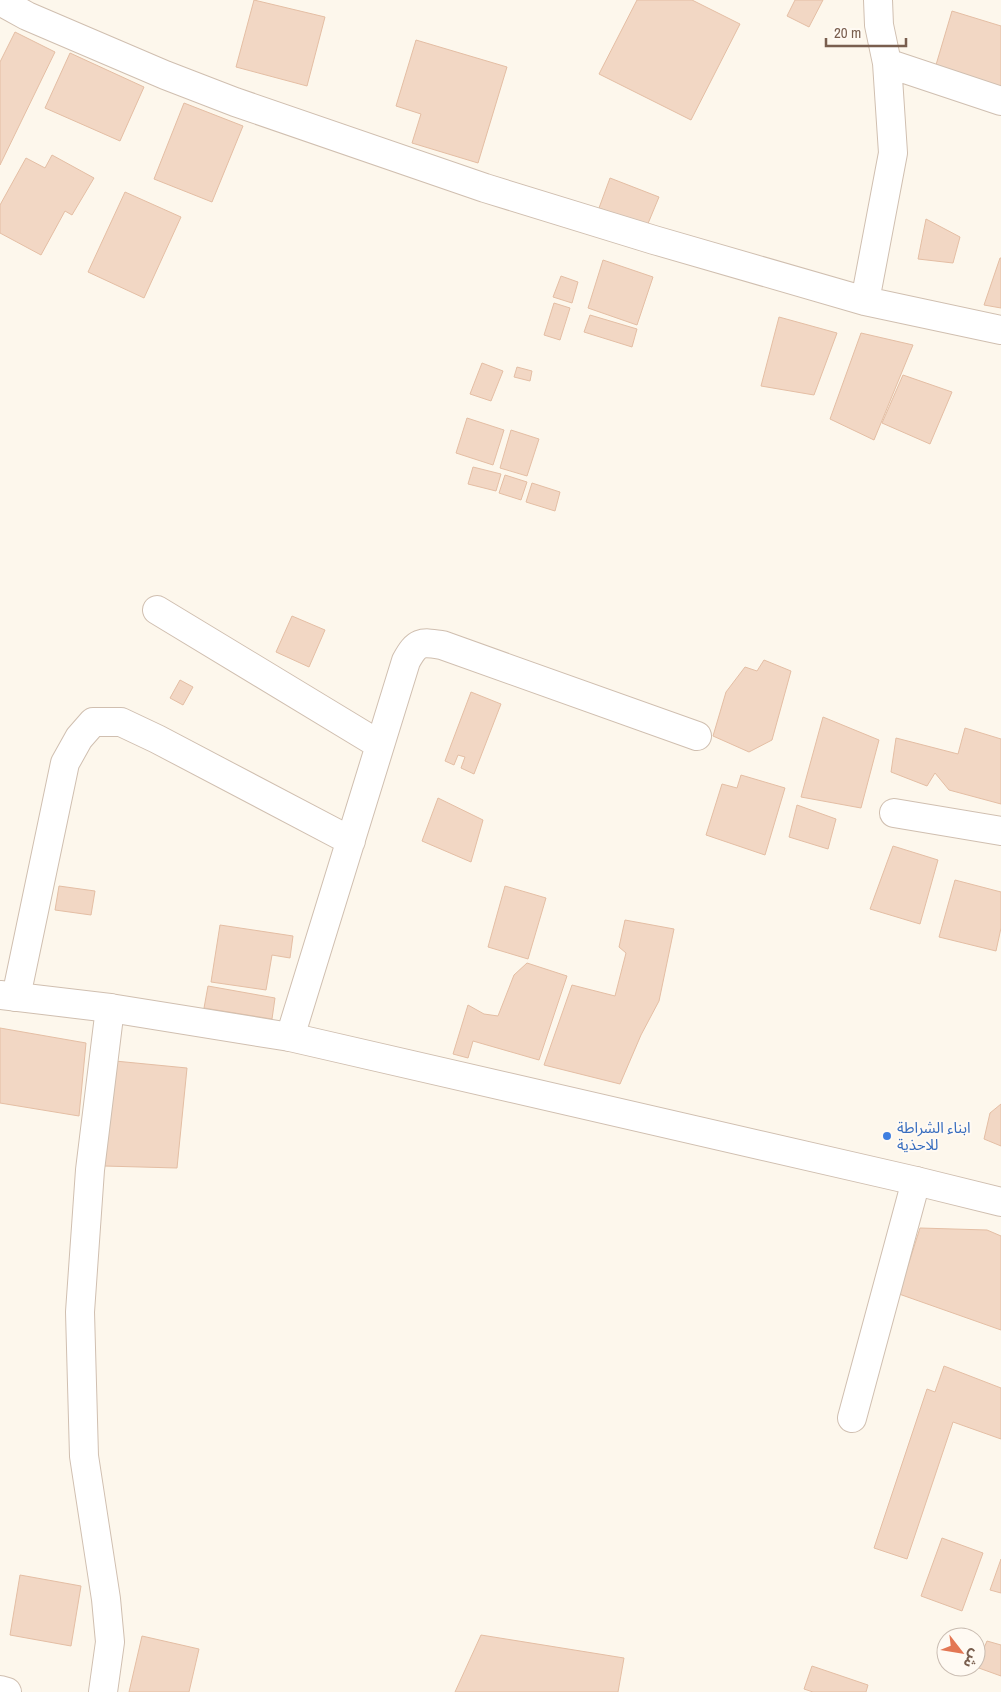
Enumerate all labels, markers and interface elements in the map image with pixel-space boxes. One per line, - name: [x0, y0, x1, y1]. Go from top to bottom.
- scale bar: [826, 15, 906, 47]
- text: 20 m: [834, 22, 861, 43]
- place label: ابناء الشراطة للاحذية: [897, 1117, 971, 1155]
- marker: ابناء الشراطة للاحذية: [881, 1130, 893, 1142]
- north arrow: [936, 1627, 986, 1677]
- text: ش: [959, 1646, 985, 1672]

